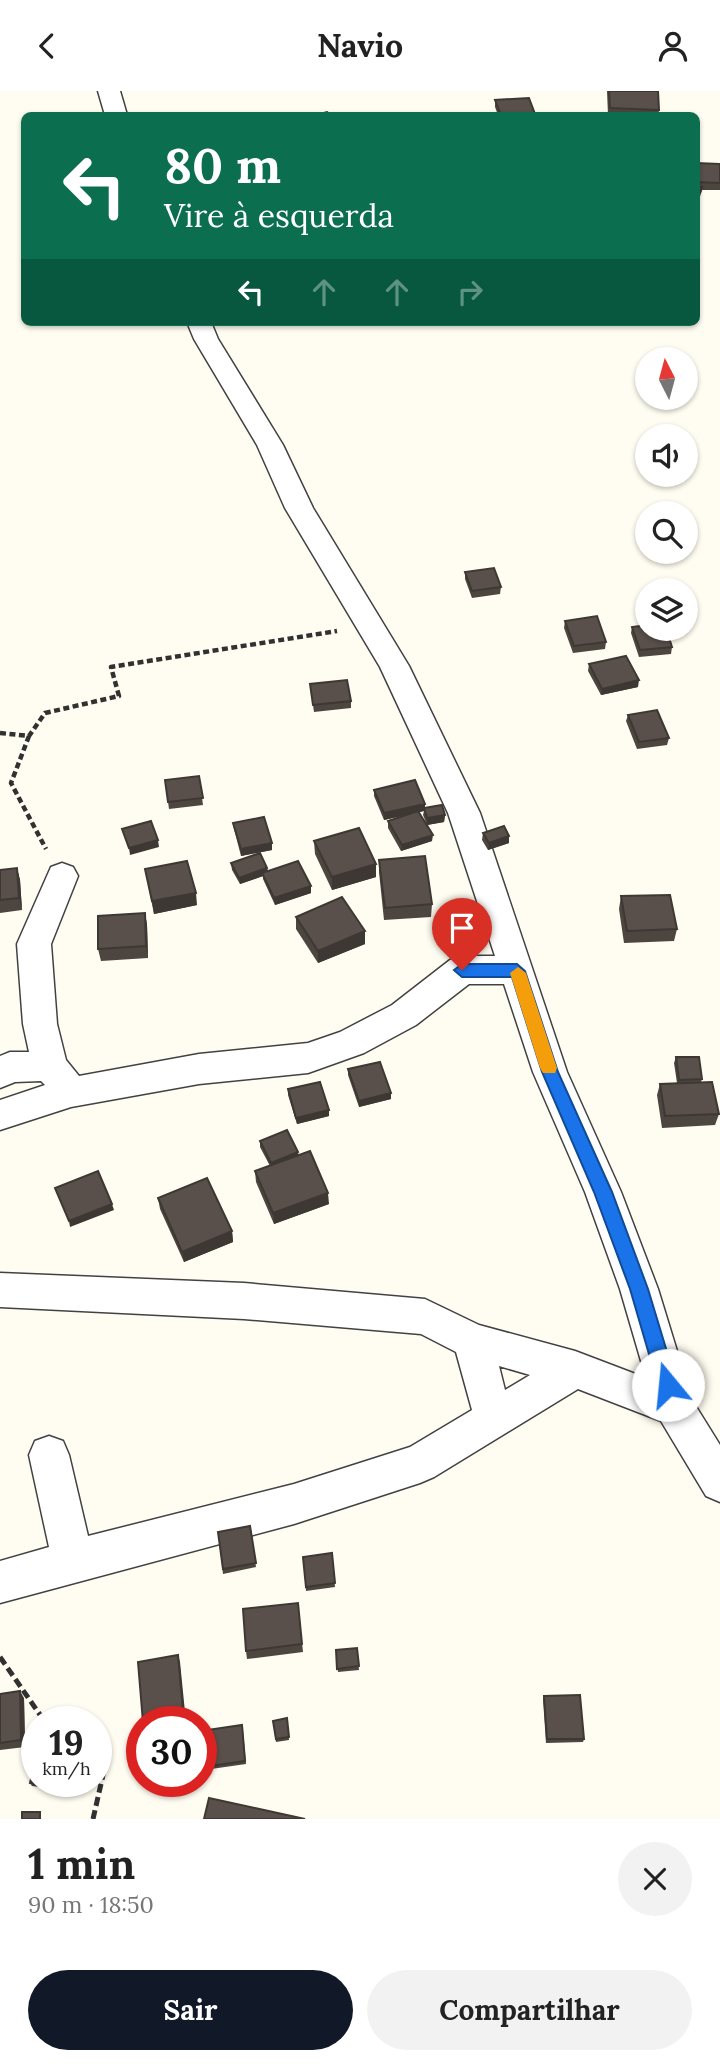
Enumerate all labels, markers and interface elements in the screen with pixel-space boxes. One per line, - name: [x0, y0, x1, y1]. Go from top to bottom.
- text: Navio: [317, 25, 403, 66]
- icon: back: [28, 27, 66, 65]
- icon: person: [654, 27, 692, 65]
- text: 80 m: [164, 134, 281, 196]
- icon: left: [49, 140, 140, 231]
- text: Vire à esquerda: [164, 195, 394, 236]
- icon: left: [232, 273, 270, 311]
- icon: ahead: [305, 273, 343, 311]
- icon: ahead: [378, 273, 416, 311]
- icon: right: [451, 273, 489, 311]
- north arrow: [635, 347, 698, 409]
- map controls: [635, 347, 698, 641]
- button: sound: [635, 424, 698, 487]
- button: search: [635, 501, 698, 564]
- button: layers: [635, 578, 698, 641]
- pin: [432, 898, 492, 970]
- icon: arrive: [443, 909, 481, 947]
- position arrow: [631, 1348, 705, 1422]
- speed limit sign: 30: [126, 1706, 217, 1797]
- text: 19: [49, 1720, 84, 1765]
- text: km/h: [42, 1757, 91, 1780]
- text: 1 min: [28, 1837, 135, 1891]
- button: close: [618, 1842, 692, 1916]
- text: 90 m · 18:50: [28, 1890, 154, 1919]
- button: Sair: [28, 1970, 353, 2050]
- button: Compartilhar: [367, 1970, 692, 2050]

